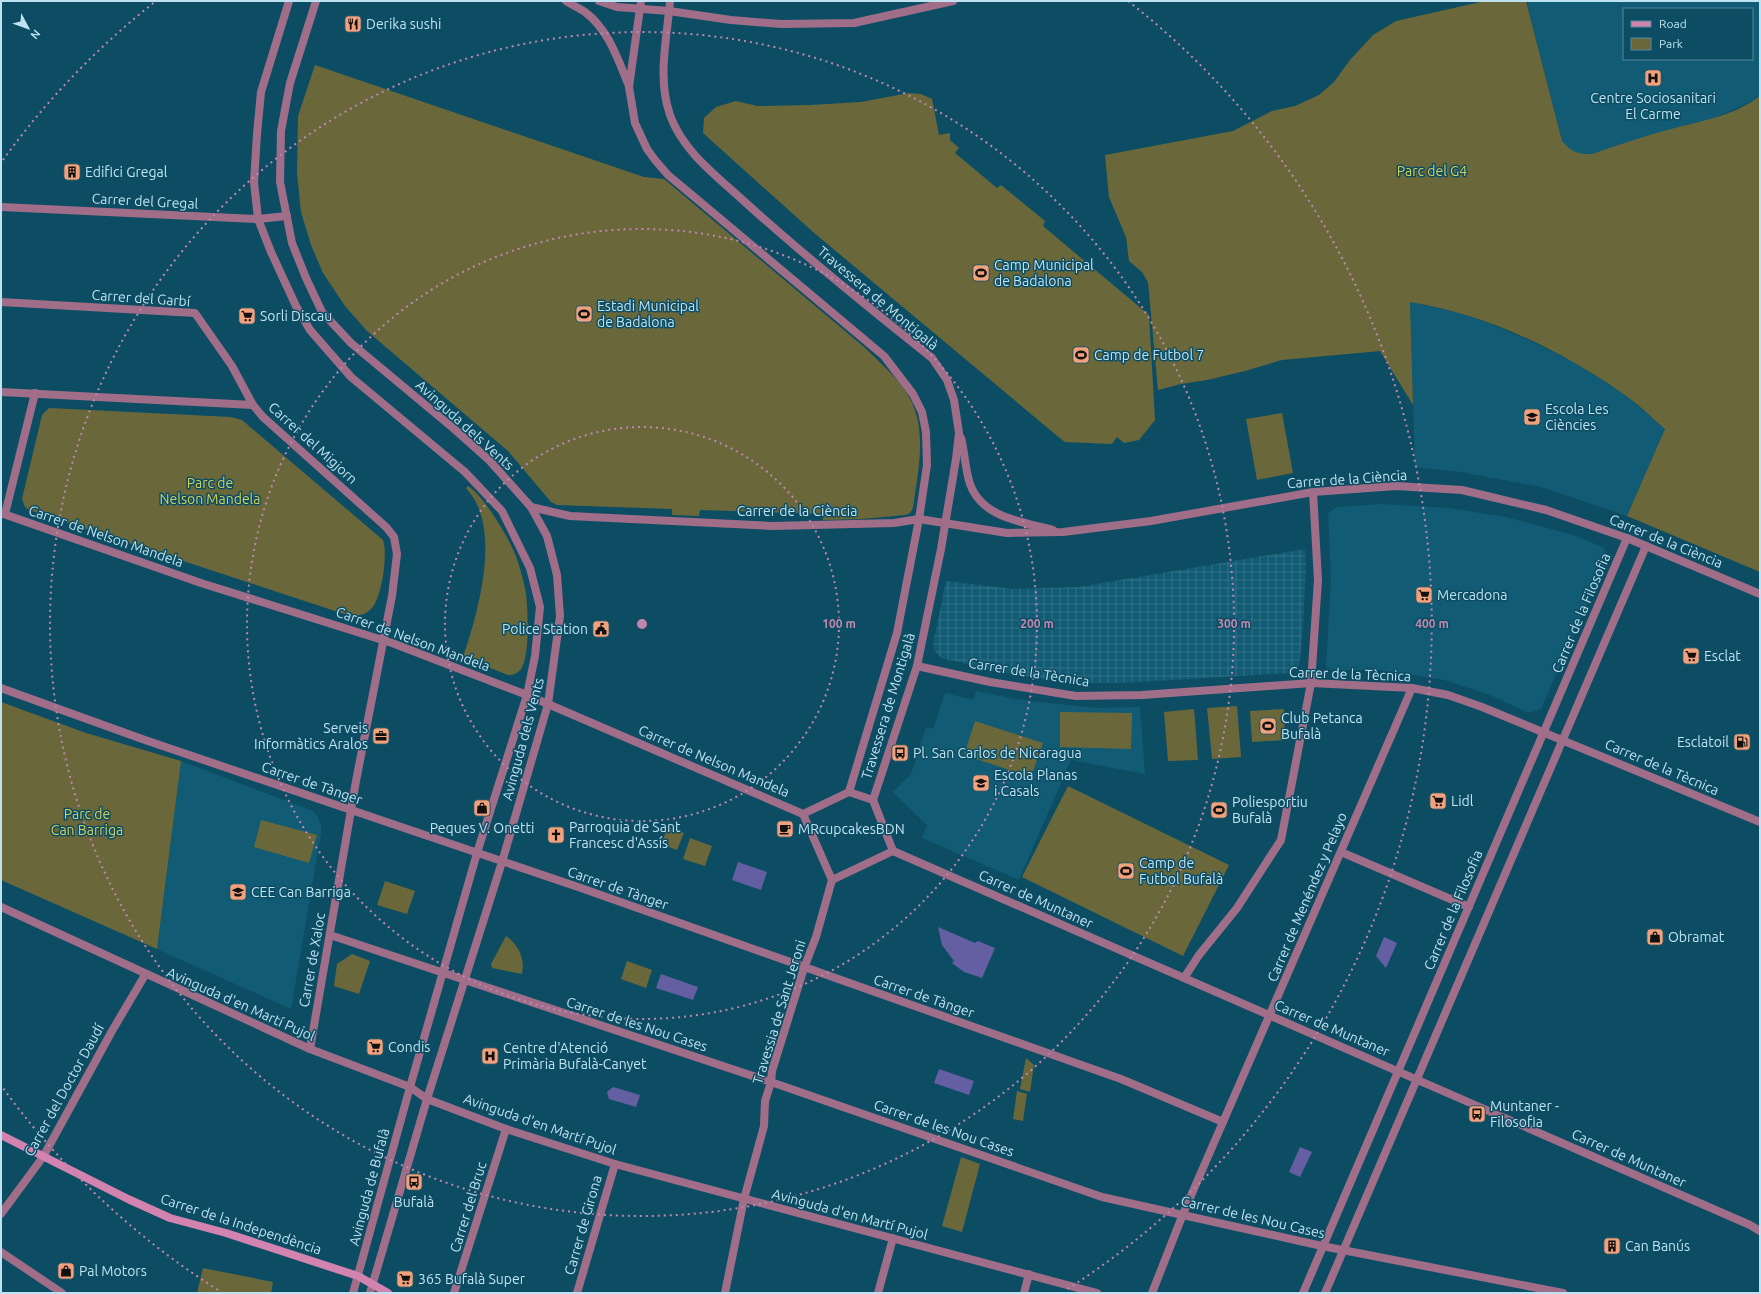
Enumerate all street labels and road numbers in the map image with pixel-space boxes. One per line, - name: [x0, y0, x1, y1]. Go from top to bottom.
- street label: Carrer del Gregal: [91, 190, 199, 212]
- street label: Travessera de Montigalà: [814, 243, 942, 353]
- street label: Carrer del Garbí: [91, 287, 191, 309]
- street label: Avinguda dels Vents: [413, 377, 517, 473]
- street label: Carrer del Migjorn: [265, 399, 361, 487]
- street label: Carrer de la Ciència: [1286, 467, 1408, 491]
- street label: Carrer de Nelson Mandela: [26, 502, 186, 570]
- street label: Carrer de la Ciència: [737, 503, 857, 519]
- street label: Carrer de la Ciència: [1607, 511, 1725, 571]
- street label: Carrer de la Filosofia: [1548, 551, 1614, 675]
- street label: Carrer de Nelson Mandela: [334, 604, 492, 674]
- street label: Travessera de Montigalà: [858, 631, 918, 781]
- street label: Carrer de la Tècnica: [967, 655, 1091, 689]
- street label: Carrer de la Tècnica: [1289, 664, 1411, 684]
- street label: Avinguda dels Vents: [499, 676, 547, 802]
- street label: Carrer de Nelson Mandela: [636, 722, 792, 800]
- street label: Carrer de la Tècnica: [1603, 736, 1721, 798]
- street label: Carrer de Tànger: [260, 758, 365, 808]
- street label: Carrer de Menéndez y Pelayo: [1264, 810, 1350, 984]
- street label: Carrer de la Filosofia: [1420, 848, 1486, 972]
- street label: Carrer de Tànger: [566, 863, 671, 913]
- street label: Carrer de Muntaner: [976, 867, 1096, 932]
- street label: Carrer de Xaloc: [296, 911, 328, 1009]
- street label: Travessia de Sant Jeroni: [749, 938, 809, 1086]
- street label: Avinguda d'en Martí Pujol: [164, 964, 318, 1044]
- street label: Carrer de Tànger: [872, 971, 977, 1021]
- street label: Carrer de les Nou Cases: [564, 994, 710, 1054]
- street label: Carrer de Muntaner: [1272, 996, 1393, 1060]
- street label: Carrer del Doctor Daudí: [21, 1021, 107, 1159]
- street label: Avinguda d'en Martí Pujol: [461, 1090, 619, 1158]
- street label: Carrer de les Nou Cases: [872, 1096, 1016, 1160]
- street label: Avinguda de Bufalà: [346, 1126, 392, 1248]
- street label: Carrer de Muntaner: [1569, 1126, 1689, 1191]
- street label: Carrer del Bruc: [447, 1159, 490, 1254]
- street label: Carrer de Girona: [561, 1173, 605, 1277]
- street label: Avinguda d'en Martí Pujol: [770, 1185, 930, 1243]
- street label: Carrer de la Independència: [159, 1190, 323, 1258]
- street label: Carrer de les Nou Cases: [1179, 1193, 1327, 1241]

